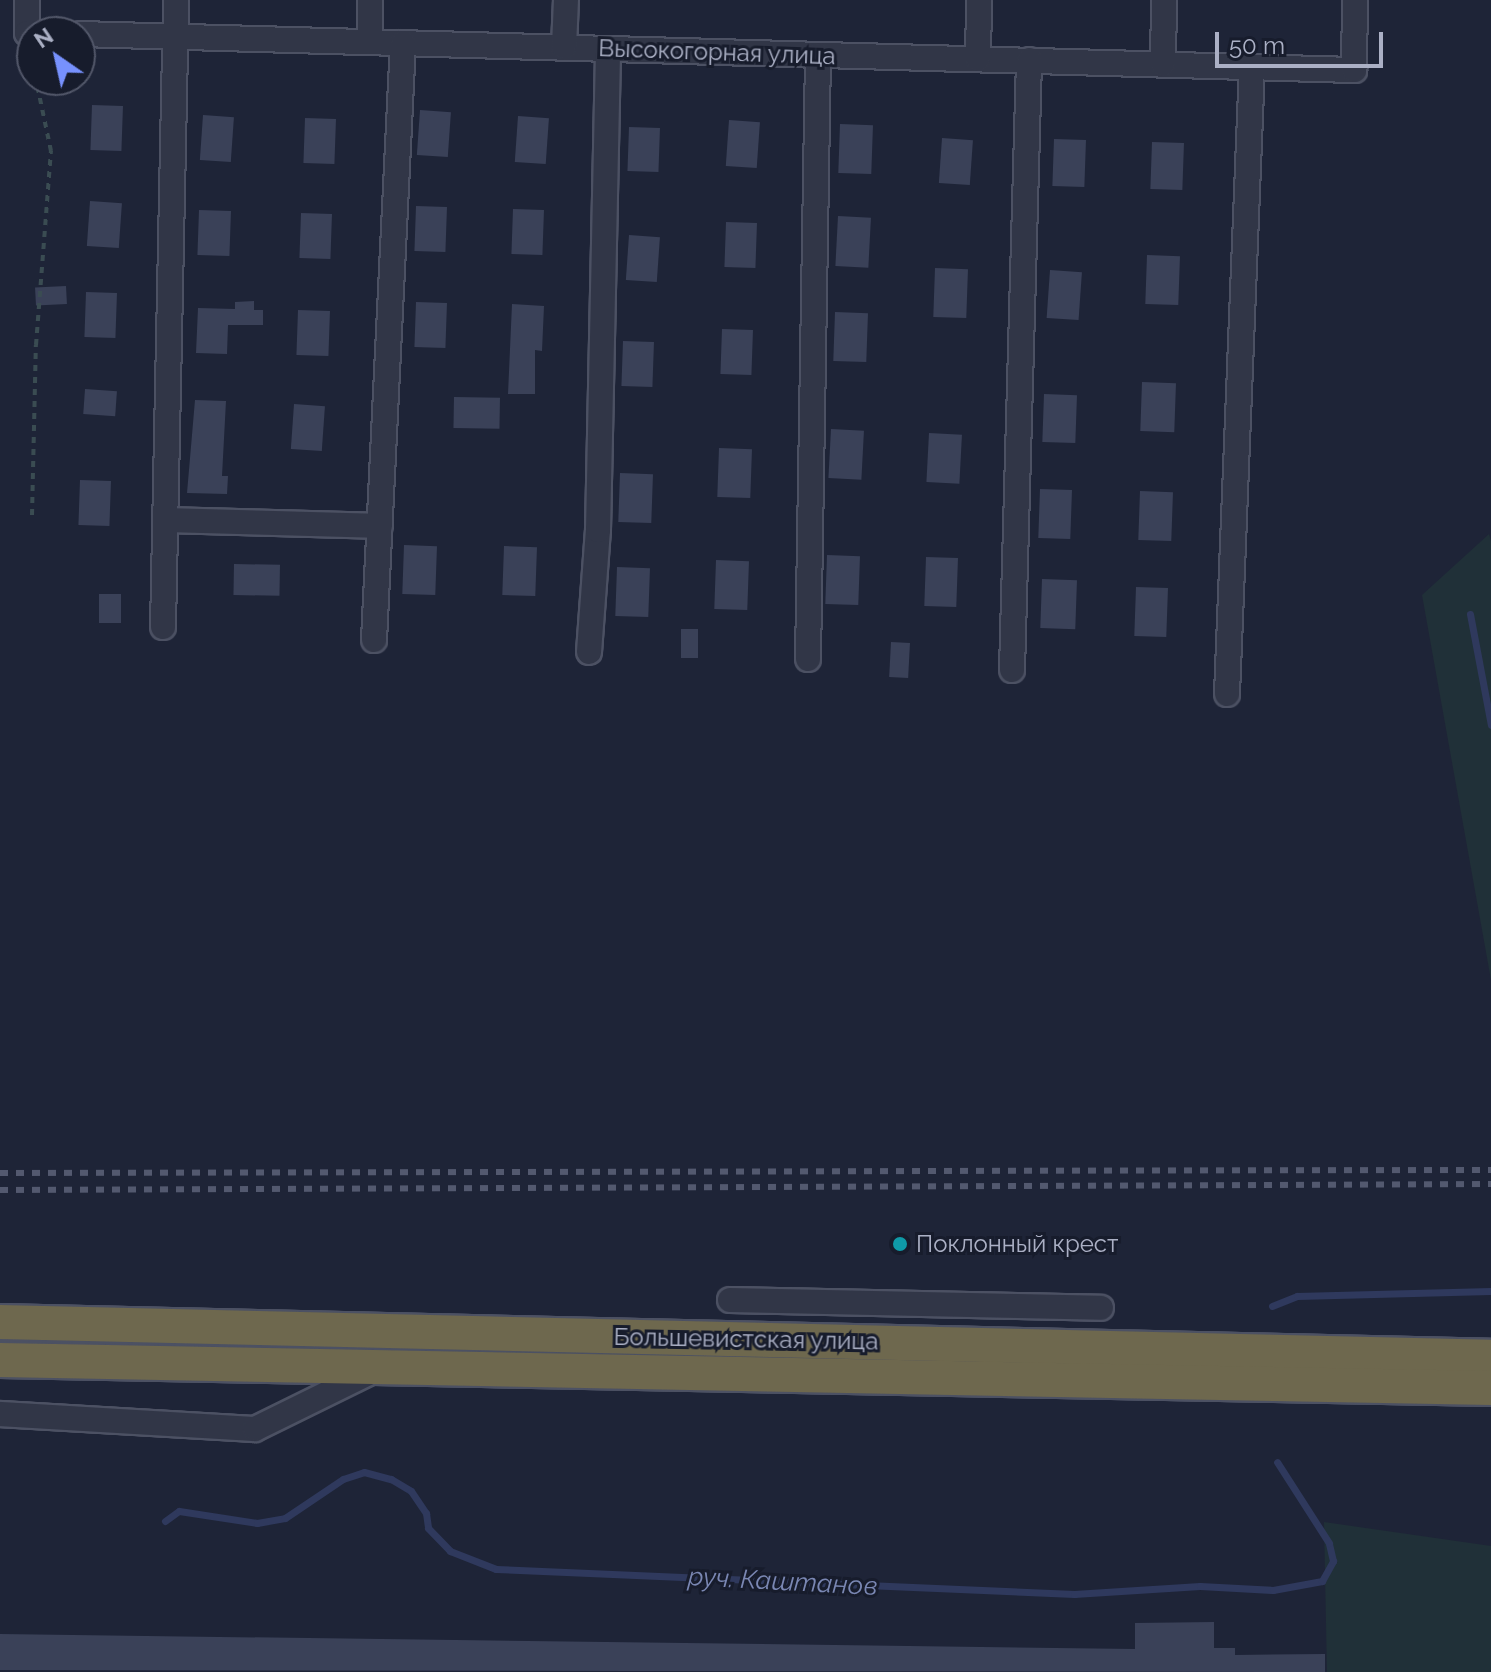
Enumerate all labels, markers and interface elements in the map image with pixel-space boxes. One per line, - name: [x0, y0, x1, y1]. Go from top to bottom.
- north arrow: [16, 16, 96, 96]
- scale bar: [1219, 16, 1387, 66]
- text: N: [29, 22, 58, 53]
- text: 50 m: [1229, 31, 1285, 60]
- street label: Высокогорная улица: [598, 33, 836, 71]
- place label: Поклонный крест: [916, 1230, 1118, 1258]
- marker: Поклонный крест: [891, 1235, 909, 1253]
- street label: Большевистская улица: [613, 1322, 879, 1356]
- water label: руч. Каштанов: [687, 1561, 879, 1603]

